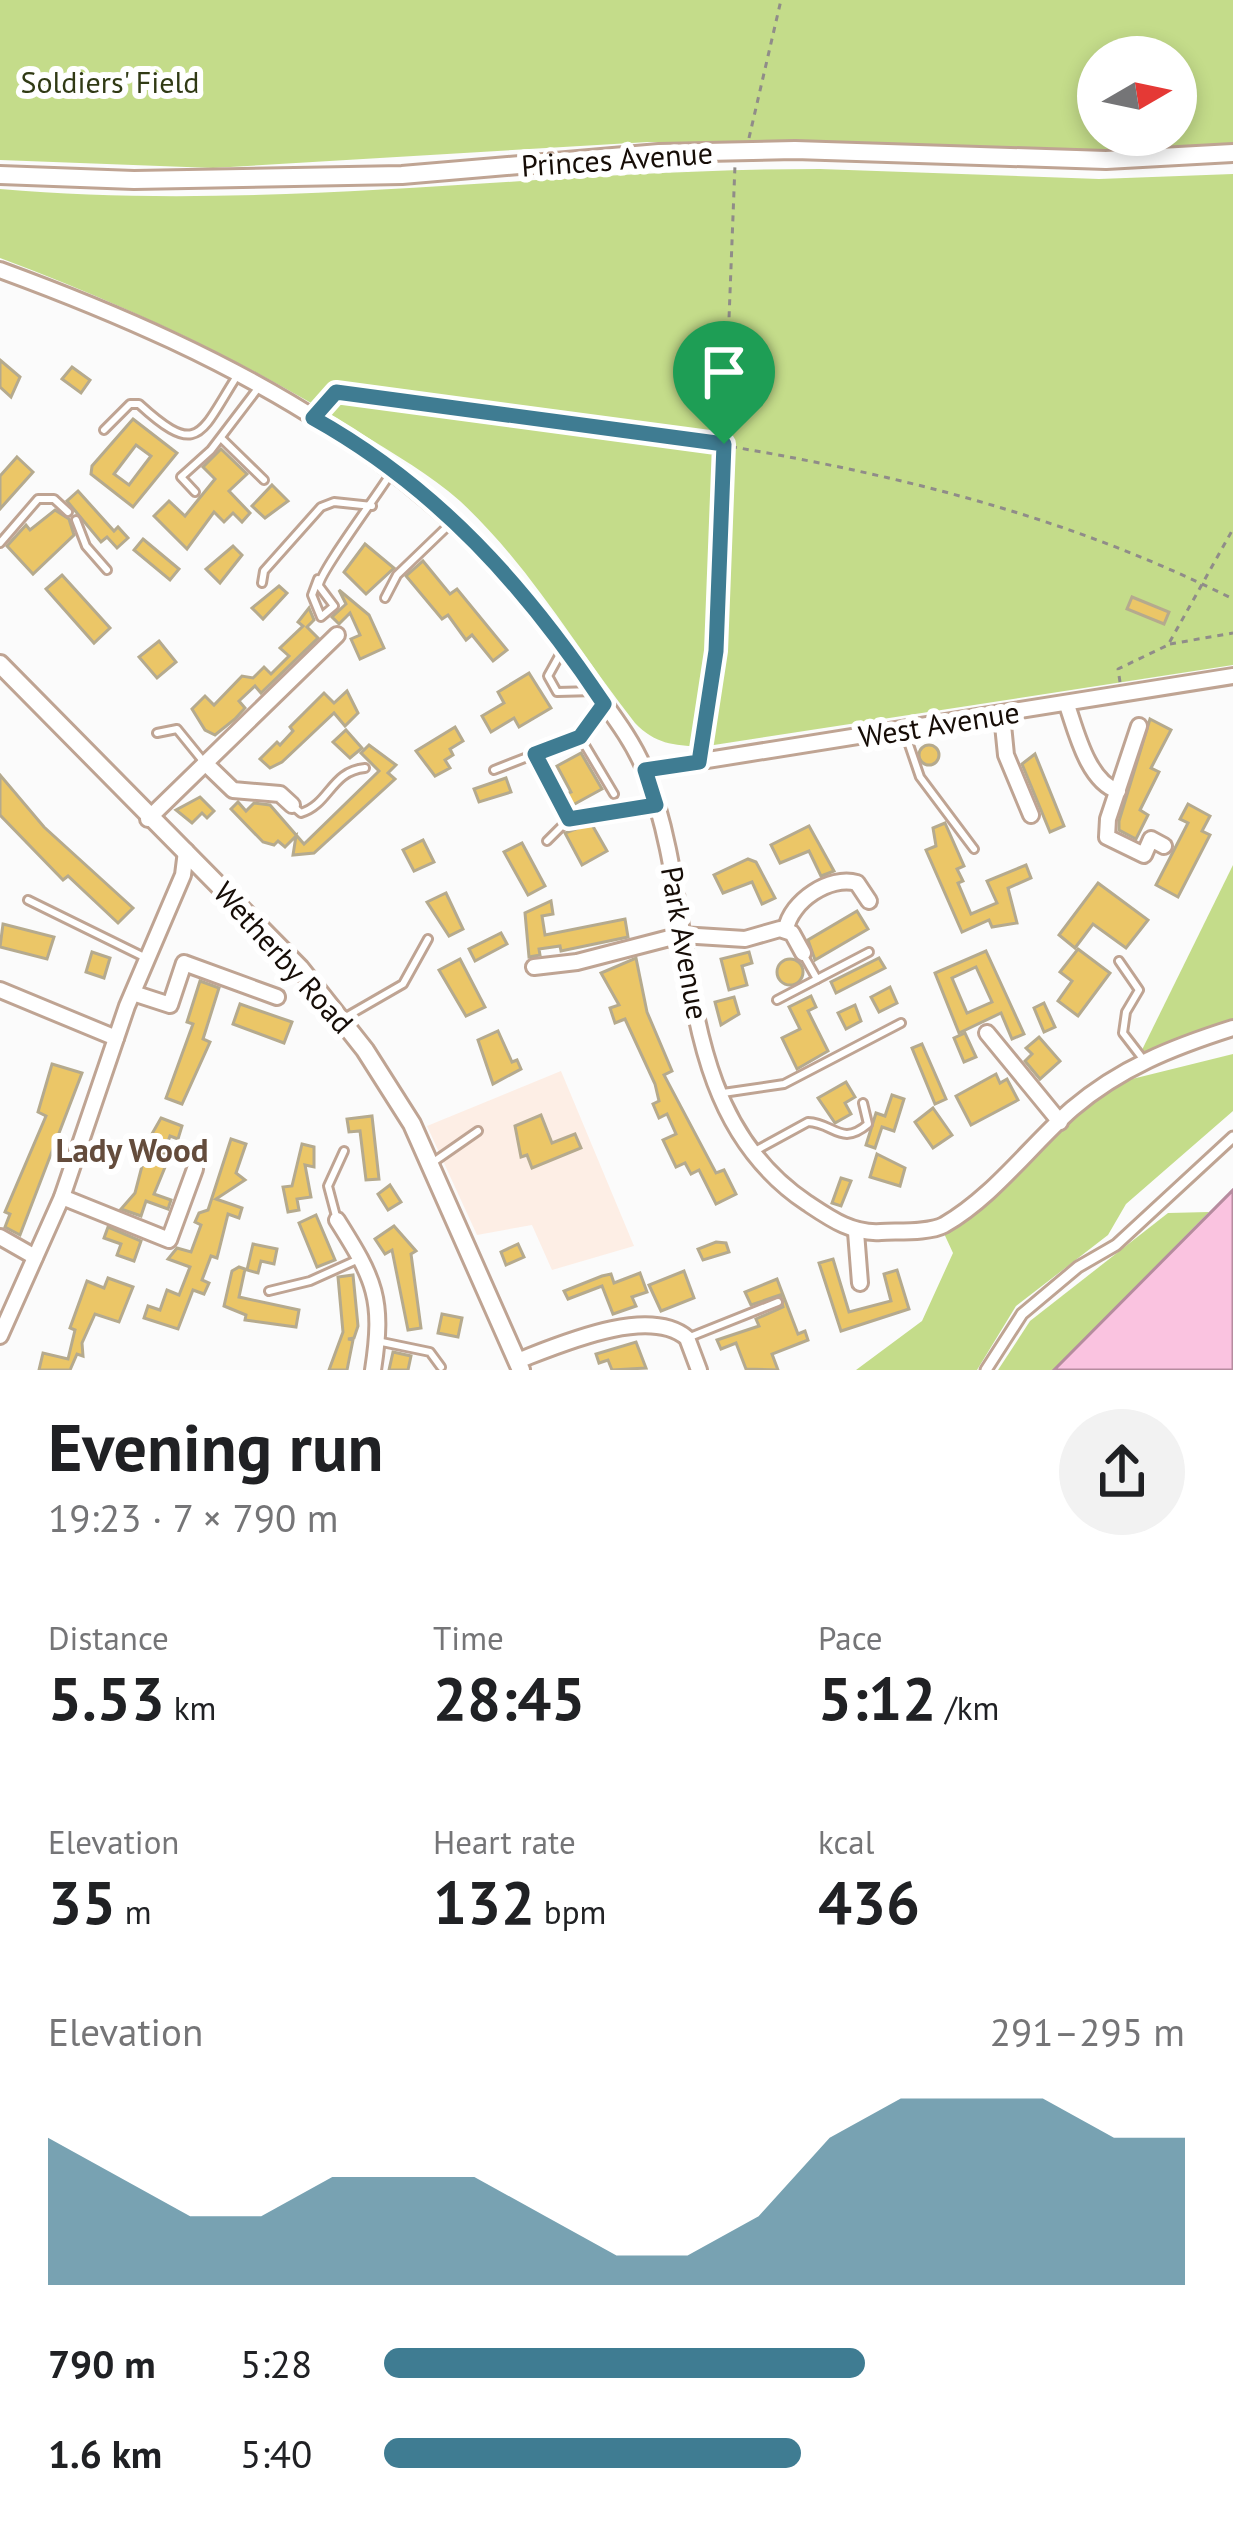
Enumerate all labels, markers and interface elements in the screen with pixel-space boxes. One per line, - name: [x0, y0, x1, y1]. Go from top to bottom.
- north arrow: [1077, 36, 1197, 156]
- map controls: [1077, 36, 1197, 156]
- park label: Soldiers' Field: [21, 62, 199, 101]
- street label: Princes Avenue: [520, 132, 714, 185]
- pin: [673, 321, 775, 444]
- icon: arrive: [691, 339, 757, 405]
- street label: West Avenue: [856, 692, 1022, 755]
- street label: Park Avenue: [653, 863, 718, 1022]
- street label: Wetherby Road: [206, 873, 363, 1041]
- district label: Lady Wood: [55, 1128, 209, 1171]
- text: Evening run: [48, 1404, 383, 1489]
- button: share: [1059, 1409, 1185, 1535]
- text: 19:23 · 7 × 790 m: [48, 1492, 338, 1543]
- text: Distance: [48, 1616, 169, 1659]
- text: Time: [433, 1616, 504, 1659]
- text: Pace: [818, 1616, 883, 1659]
- text: 5.53: [48, 1659, 165, 1737]
- text: 28:45: [433, 1659, 585, 1737]
- text: 5:12: [818, 1659, 936, 1737]
- text: km: [165, 1686, 216, 1729]
- text: /km: [936, 1686, 999, 1729]
- text: Elevation: [48, 1820, 179, 1863]
- text: Heart rate: [433, 1820, 576, 1863]
- text: kcal: [818, 1820, 874, 1863]
- text: 35: [48, 1863, 116, 1941]
- text: 132: [433, 1863, 535, 1941]
- text: 436: [818, 1863, 920, 1941]
- text: m: [116, 1890, 152, 1933]
- text: bpm: [535, 1890, 606, 1933]
- text: Elevation: [48, 2006, 203, 2057]
- text: 291–295 m: [990, 2006, 1185, 2057]
- text: 790 m: [48, 2338, 156, 2389]
- text: 5:28: [240, 2338, 312, 2389]
- text: 1.6 km: [48, 2428, 162, 2479]
- text: 5:40: [240, 2428, 312, 2479]

